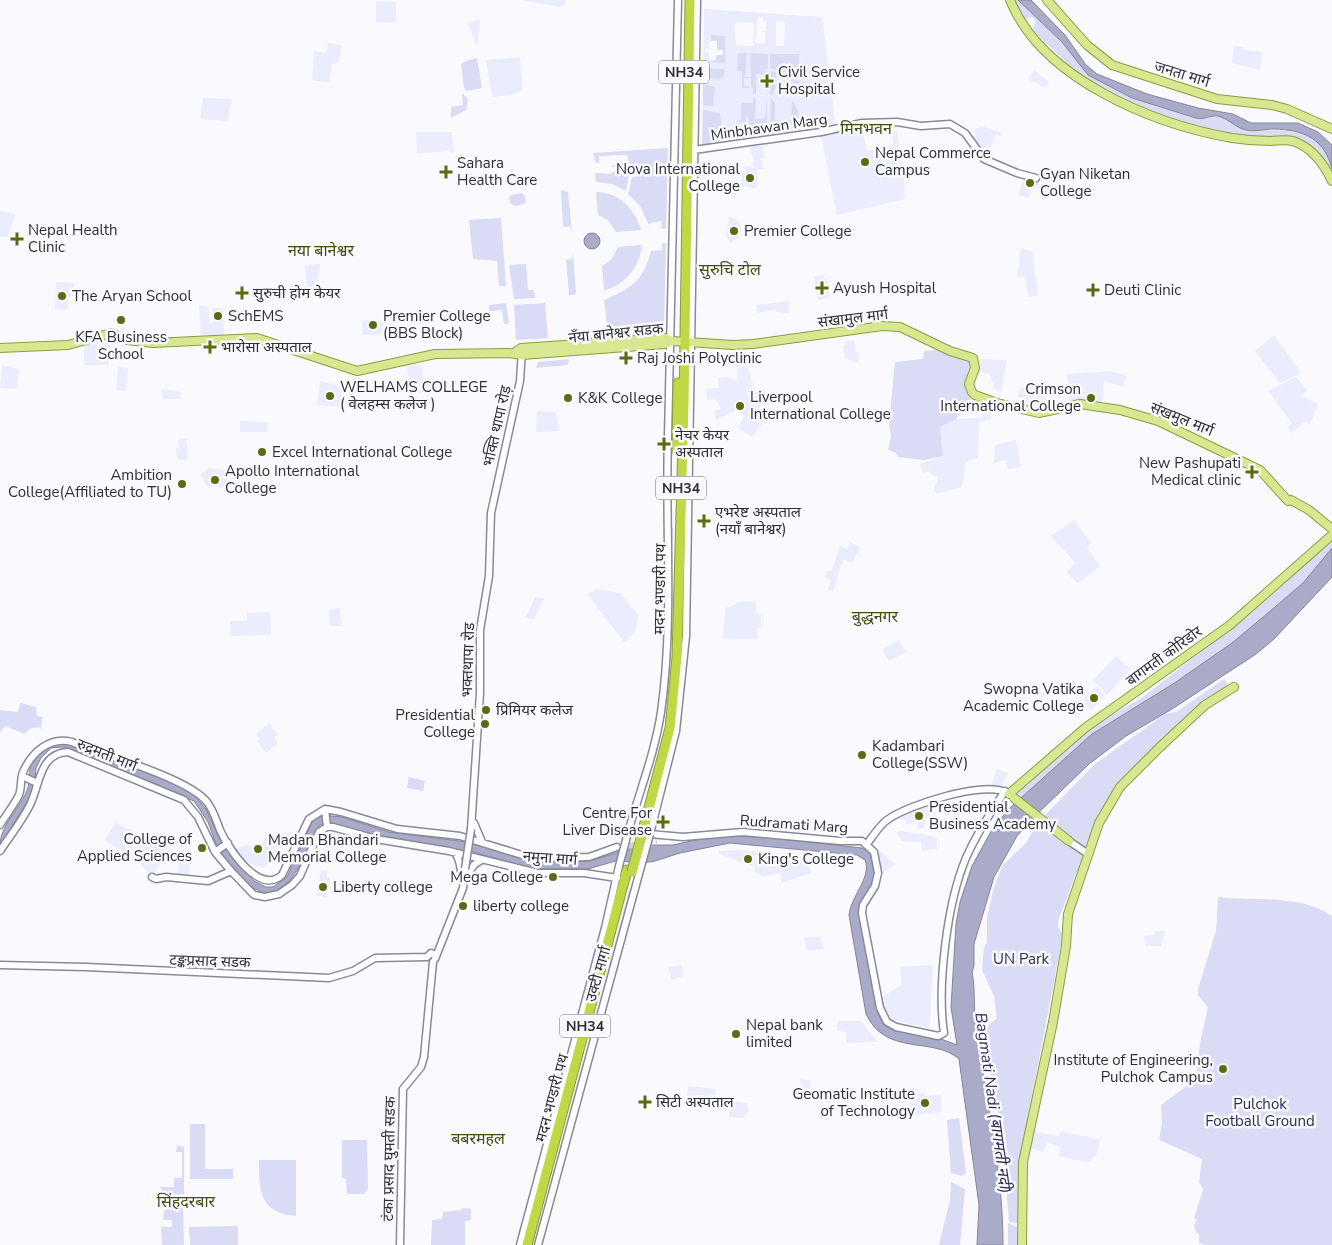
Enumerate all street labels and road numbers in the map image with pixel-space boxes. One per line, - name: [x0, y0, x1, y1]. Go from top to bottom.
- street label: जनता मार्ग: [1152, 56, 1213, 92]
- road number: NH34: [659, 61, 709, 84]
- street label: Minbhawan Marg: [709, 109, 829, 145]
- street label: संखामुल मार्ग: [817, 304, 890, 332]
- street label: नँया बानेश्वर सडक: [567, 318, 665, 348]
- street label: भक्ति थापा रोड़: [478, 383, 516, 469]
- street label: संखमुल मार्ग: [1147, 397, 1218, 441]
- road number: NH34: [656, 476, 706, 499]
- street label: मदन भण्डारी पथ: [649, 543, 671, 635]
- street label: भक्तथापा रोड: [457, 621, 479, 698]
- street label: बागमती कोरिडोर: [1122, 621, 1207, 690]
- street label: रुद्रमती मार्ग: [74, 734, 141, 777]
- street label: Rudramati Marg: [739, 810, 849, 838]
- street label: नमुना मार्ग: [522, 846, 579, 870]
- street label: उक्टी मार्गा: [581, 943, 616, 1004]
- street label: टङ्कप्रसाद सडक: [169, 950, 251, 972]
- road number: NH34: [560, 1014, 610, 1038]
- street label: मदन भण्डारी पथ: [531, 1051, 573, 1144]
- street label: टंका प्रसाद घुमती सडक: [378, 1096, 400, 1222]

